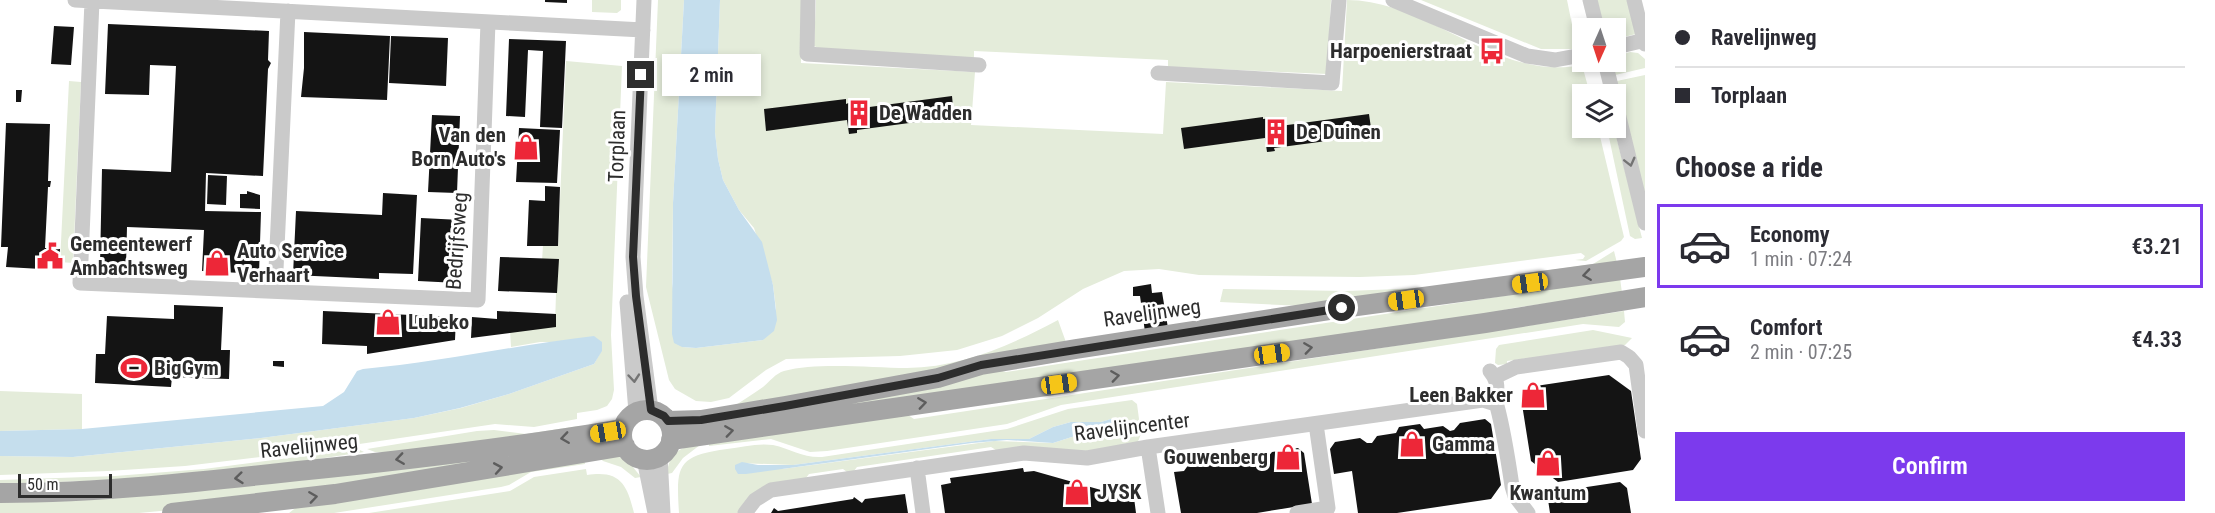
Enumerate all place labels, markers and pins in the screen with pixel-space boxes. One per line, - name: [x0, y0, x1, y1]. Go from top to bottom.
- bus stop icon: Harpoenierstraat: [1477, 36, 1507, 66]
- place label: Harpoenierstraat: [1330, 39, 1472, 63]
- building icon: De Wadden: [844, 98, 874, 128]
- place label: De Wadden: [879, 101, 972, 125]
- building icon: De Duinen: [1261, 117, 1291, 147]
- place label: De Duinen: [1296, 120, 1381, 144]
- place label: Van den Born Auto's: [411, 123, 506, 171]
- shop icon: Van den Born Auto's: [511, 132, 541, 162]
- place label: Gemeentewerf Ambachtsweg: [70, 232, 192, 280]
- place label: Auto Service Verhaart: [237, 239, 344, 287]
- public building icon: Gemeentewerf Ambachtsweg: [35, 241, 65, 271]
- shop icon: Auto Service Verhaart: [202, 248, 232, 278]
- shop icon: Lubeko: [373, 307, 403, 337]
- place label: Lubeko: [408, 310, 469, 334]
- sports icon: BigGym: [119, 353, 149, 383]
- place label: BigGym: [154, 356, 219, 380]
- shop icon: Leen Bakker: [1518, 380, 1548, 410]
- place label: Leen Bakker: [1409, 383, 1513, 407]
- shop icon: Gamma: [1397, 429, 1427, 459]
- place label: Gamma: [1432, 432, 1495, 456]
- shop icon: Gouwenberg: [1273, 442, 1303, 472]
- place label: Gouwenberg: [1163, 445, 1268, 469]
- shop icon: Kwantum: [1533, 448, 1563, 478]
- shop icon: JYSK: [1062, 477, 1092, 507]
- place label: JYSK: [1097, 480, 1142, 504]
- place label: Kwantum: [1510, 481, 1586, 505]

